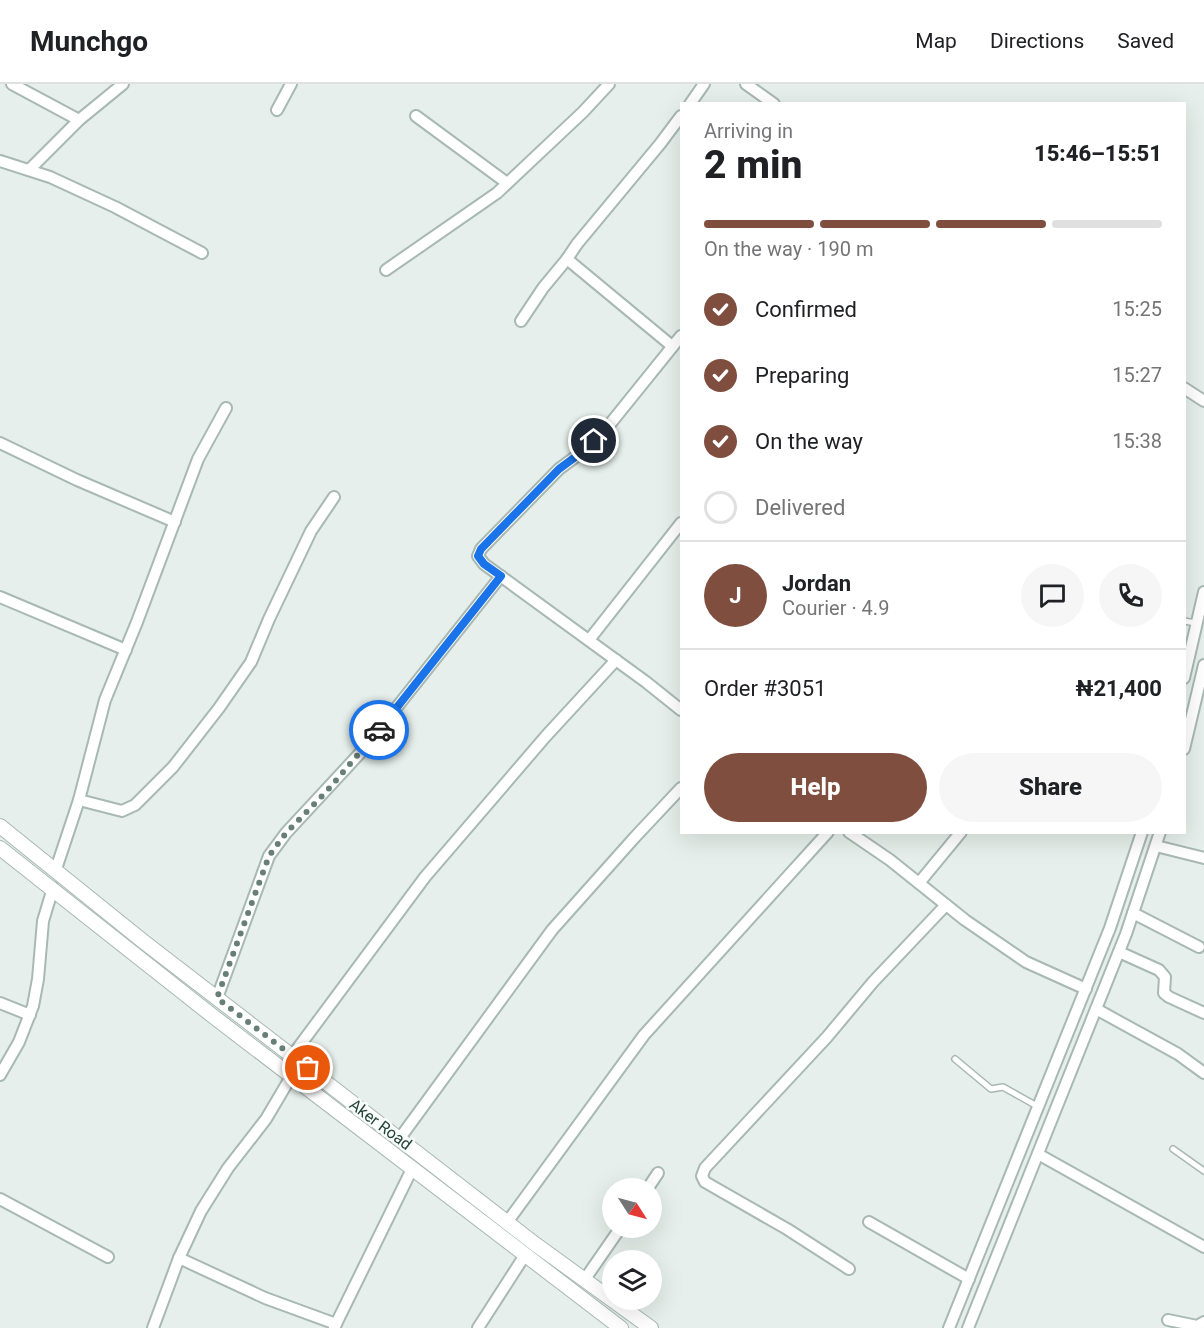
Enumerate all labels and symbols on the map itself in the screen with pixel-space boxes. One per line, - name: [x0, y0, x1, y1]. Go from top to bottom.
- pin: [568, 415, 619, 466]
- courier: [349, 700, 409, 760]
- pin: [282, 1042, 333, 1093]
- street label: Aker Road: [346, 1095, 416, 1154]
- north arrow: [602, 1178, 662, 1238]

